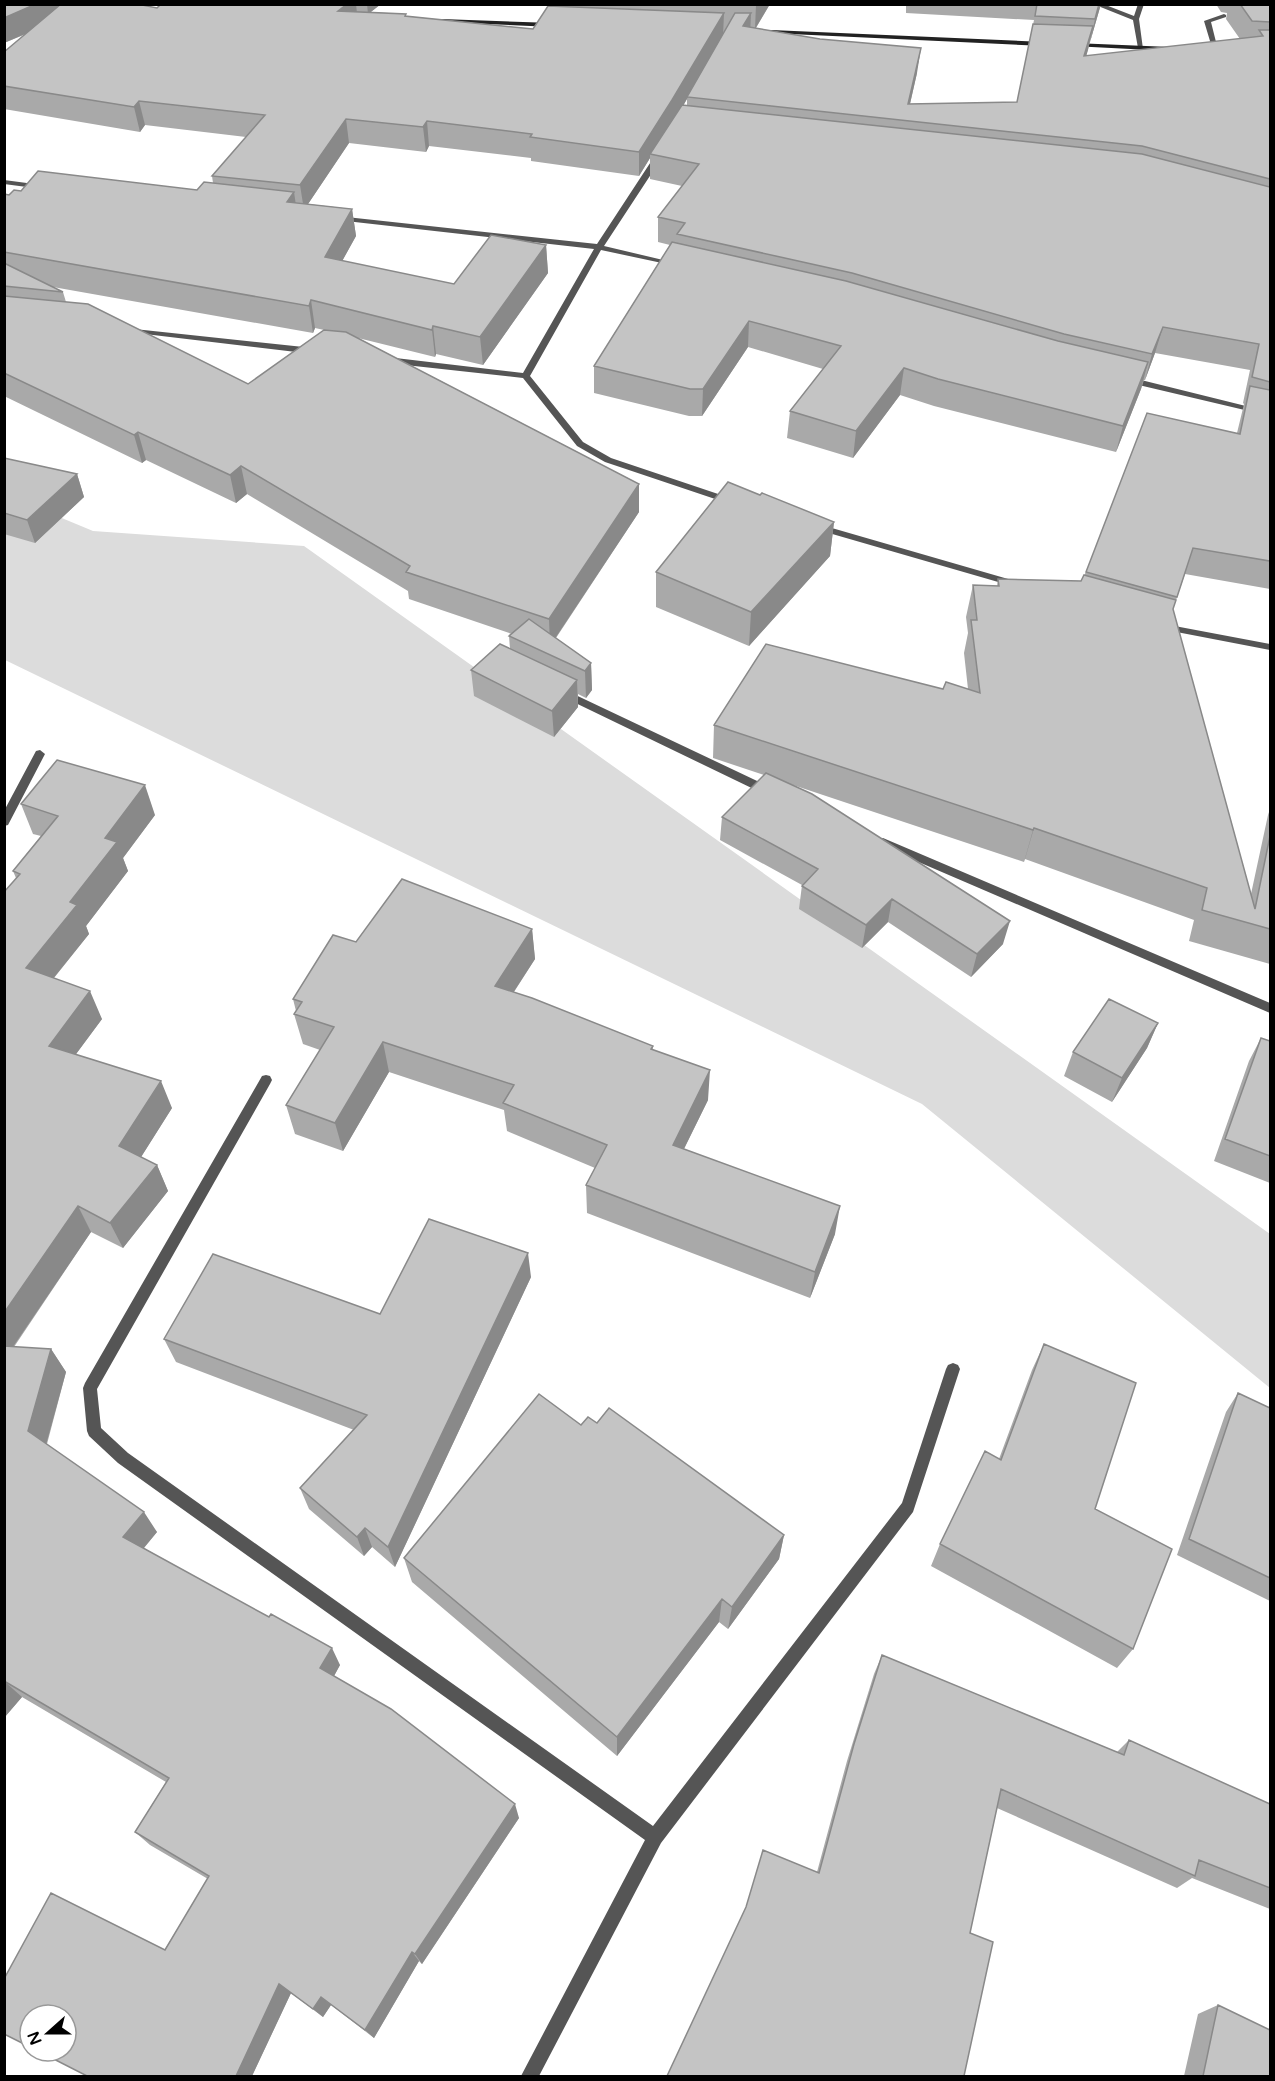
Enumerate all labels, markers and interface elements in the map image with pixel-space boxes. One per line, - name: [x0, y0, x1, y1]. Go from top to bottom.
- north arrow: [18, 2003, 78, 2063]
- text: N: [23, 2028, 47, 2048]

